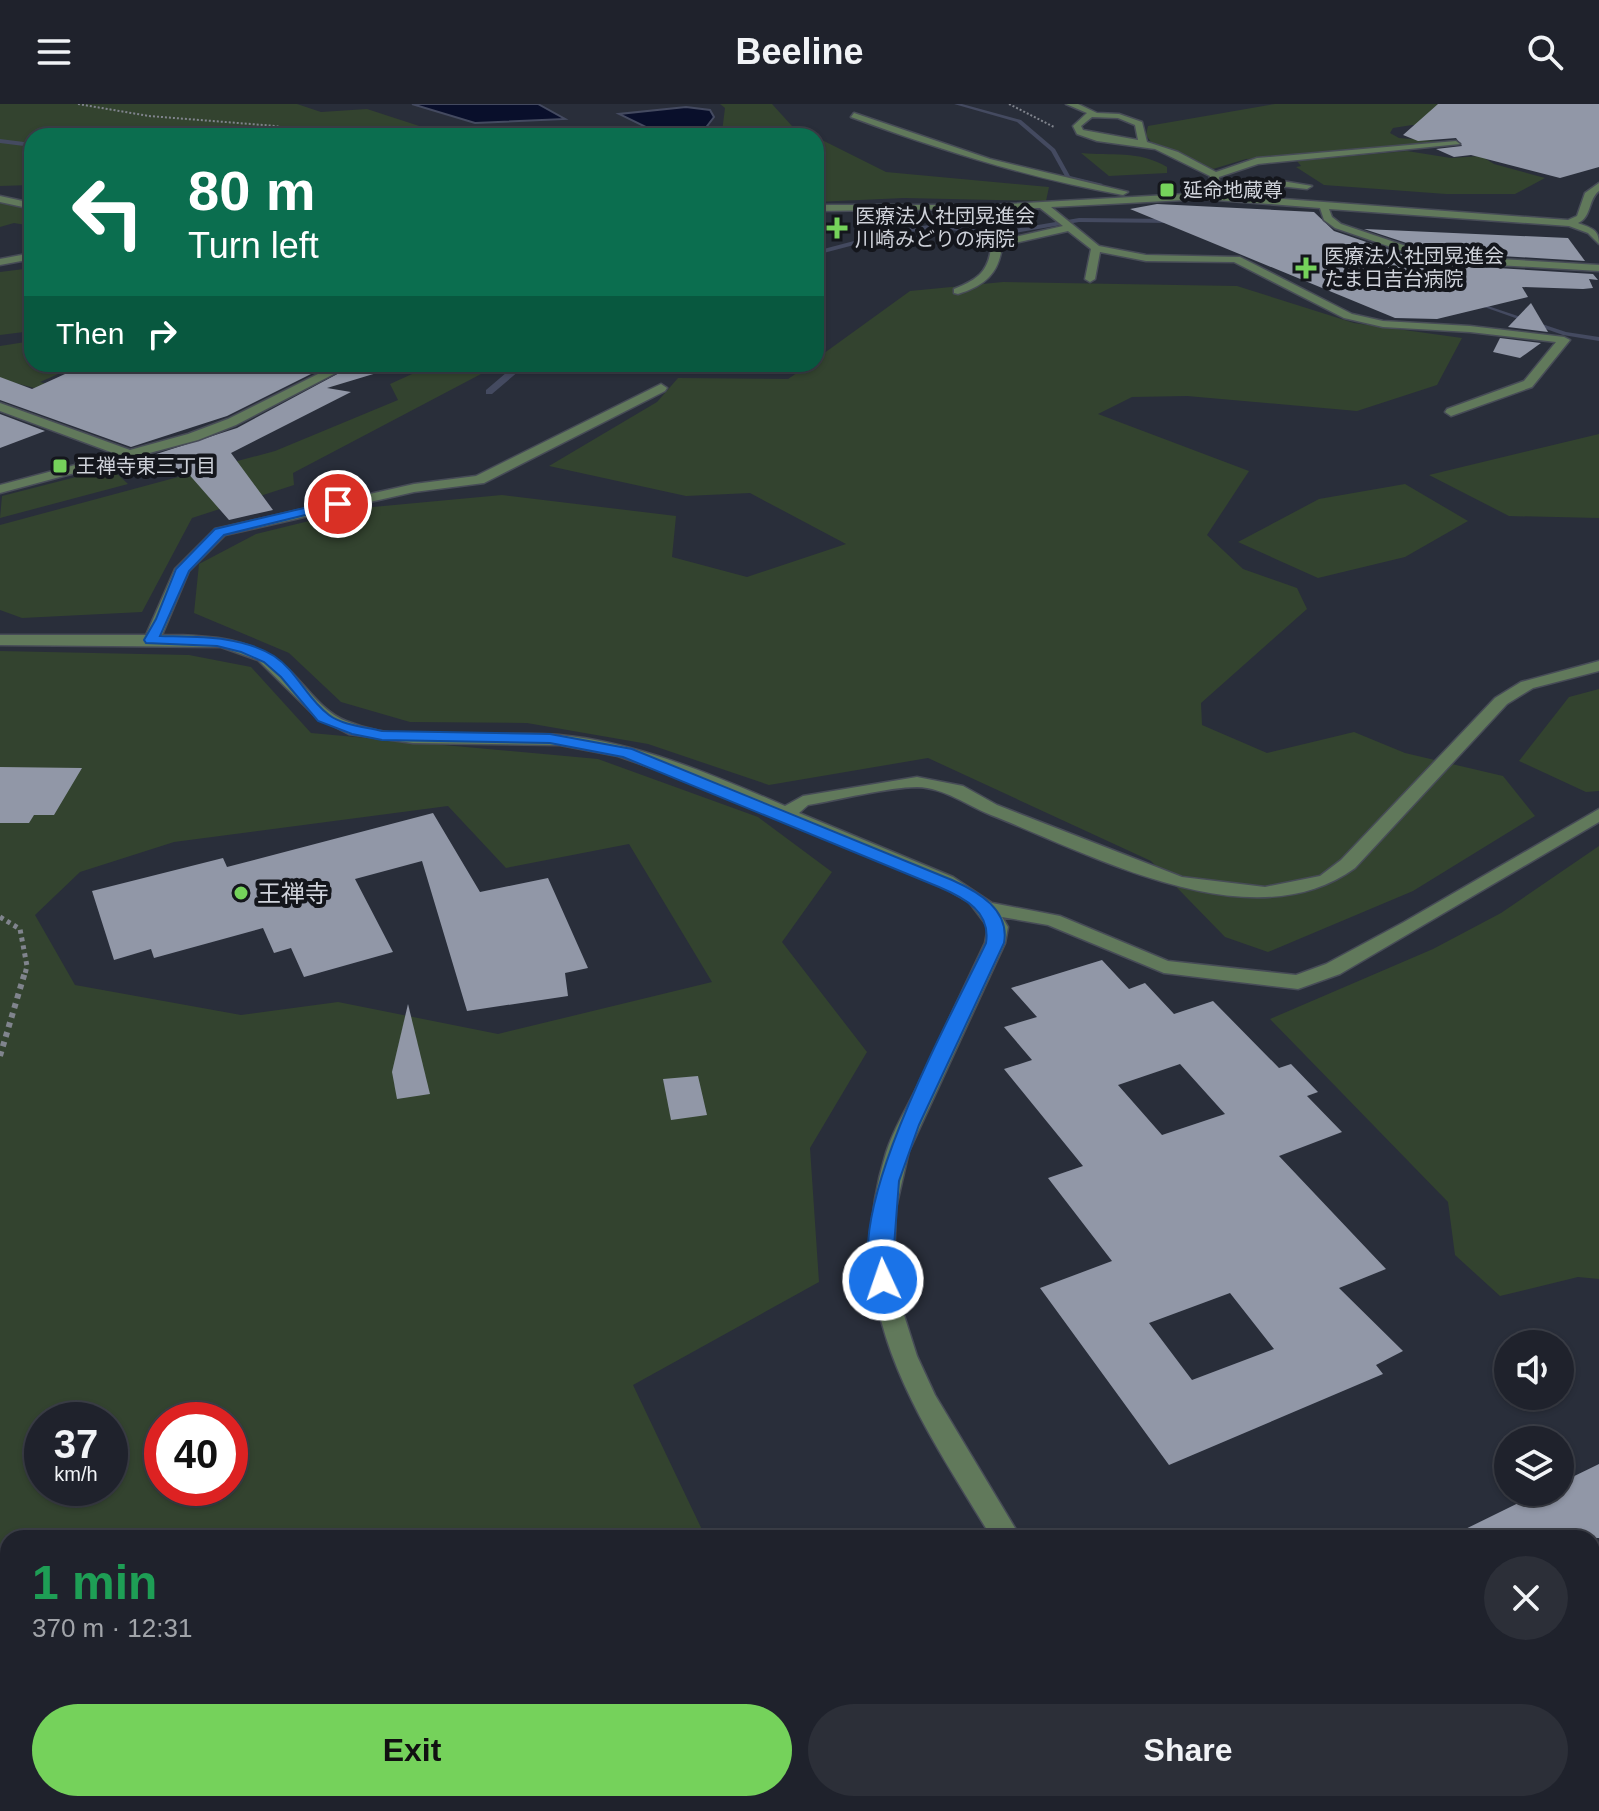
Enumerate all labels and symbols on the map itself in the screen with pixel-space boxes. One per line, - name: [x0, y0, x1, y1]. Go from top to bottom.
- place label: 延命地蔵尊: [1183, 179, 1283, 201]
- marker: 延命地蔵尊: [1158, 181, 1176, 199]
- place label: 医療法人社団晃進会 川崎みどりの病院: [855, 205, 1035, 250]
- marker: 医療法人社団晃進会 川崎みどりの病院: [826, 217, 848, 239]
- place label: 医療法人社団晃進会 たま日吉台病院: [1324, 245, 1504, 290]
- marker: 医療法人社団晃進会 たま日吉台病院: [1295, 257, 1317, 279]
- place label: 王禅寺東三丁目: [76, 455, 216, 477]
- marker: 王禅寺東三丁目: [51, 457, 69, 475]
- pin: [304, 470, 372, 538]
- place label: 王禅寺: [257, 880, 329, 907]
- marker: 王禅寺: [232, 884, 250, 902]
- position arrow: [841, 1238, 925, 1322]
- speed limit sign: 40: [144, 1402, 248, 1506]

